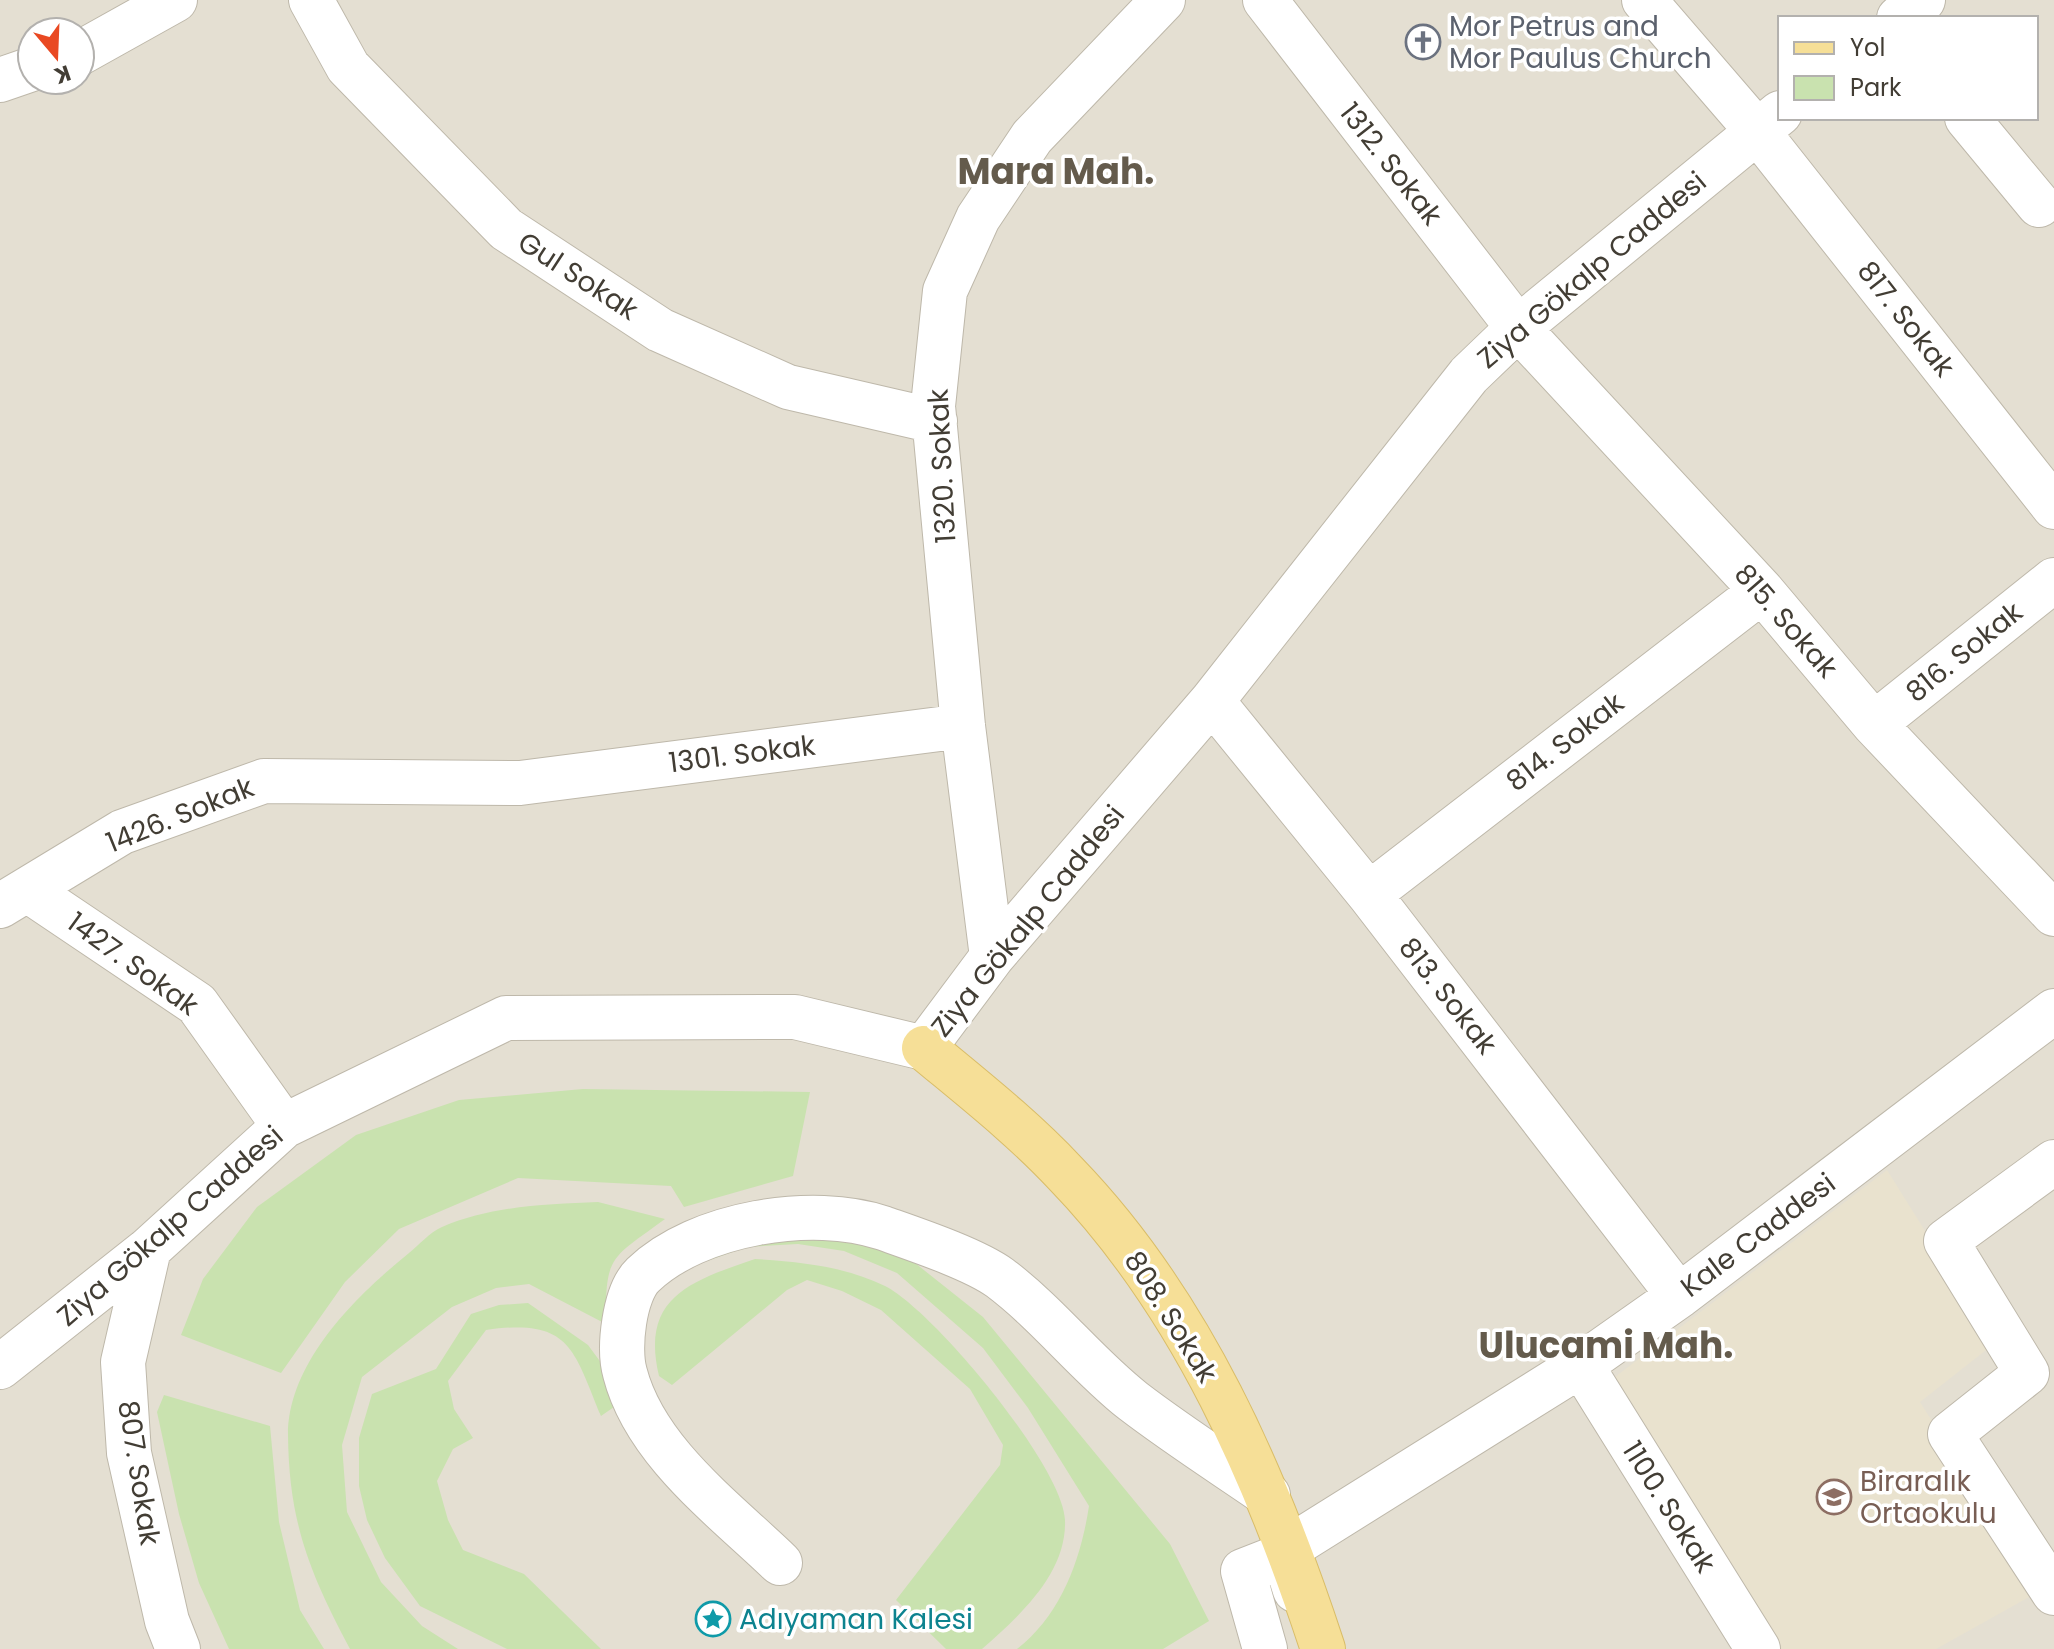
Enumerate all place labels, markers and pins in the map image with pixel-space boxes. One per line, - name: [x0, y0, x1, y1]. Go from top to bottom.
- place label: Mor Petrus and Mor Paulus Church: [1449, 7, 1712, 78]
- church icon: Mor Petrus and Mor Paulus Church: [1404, 23, 1442, 61]
- place label: Biraralık Ortaokulu: [1860, 1462, 1997, 1533]
- school or university icon: Biraralık Ortaokulu: [1815, 1478, 1853, 1516]
- place icon: Adıyaman Kalesi: [694, 1600, 732, 1638]
- place label: Adıyaman Kalesi: [739, 1600, 973, 1639]

